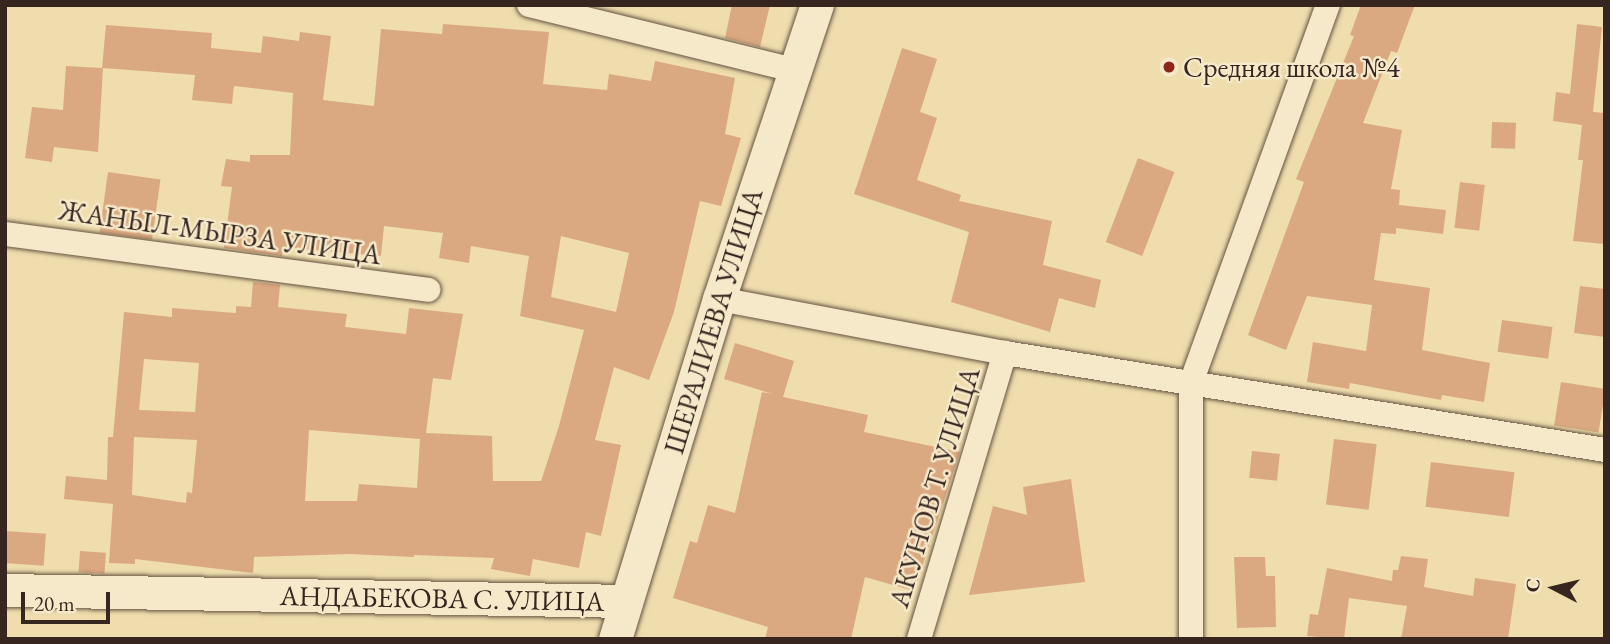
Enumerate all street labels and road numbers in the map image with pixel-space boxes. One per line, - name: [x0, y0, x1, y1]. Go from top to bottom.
- street label: ШЕРАЛИЕВА УЛИЦА: [657, 184, 769, 458]
- street label: ЖАНЫЛ-МЫРЗА УЛИЦА: [57, 193, 383, 271]
- street label: АКУНОВ Т. УЛИЦА: [881, 363, 987, 611]
- street label: АНДАБЕКОВА С. УЛИЦА: [279, 578, 605, 618]

